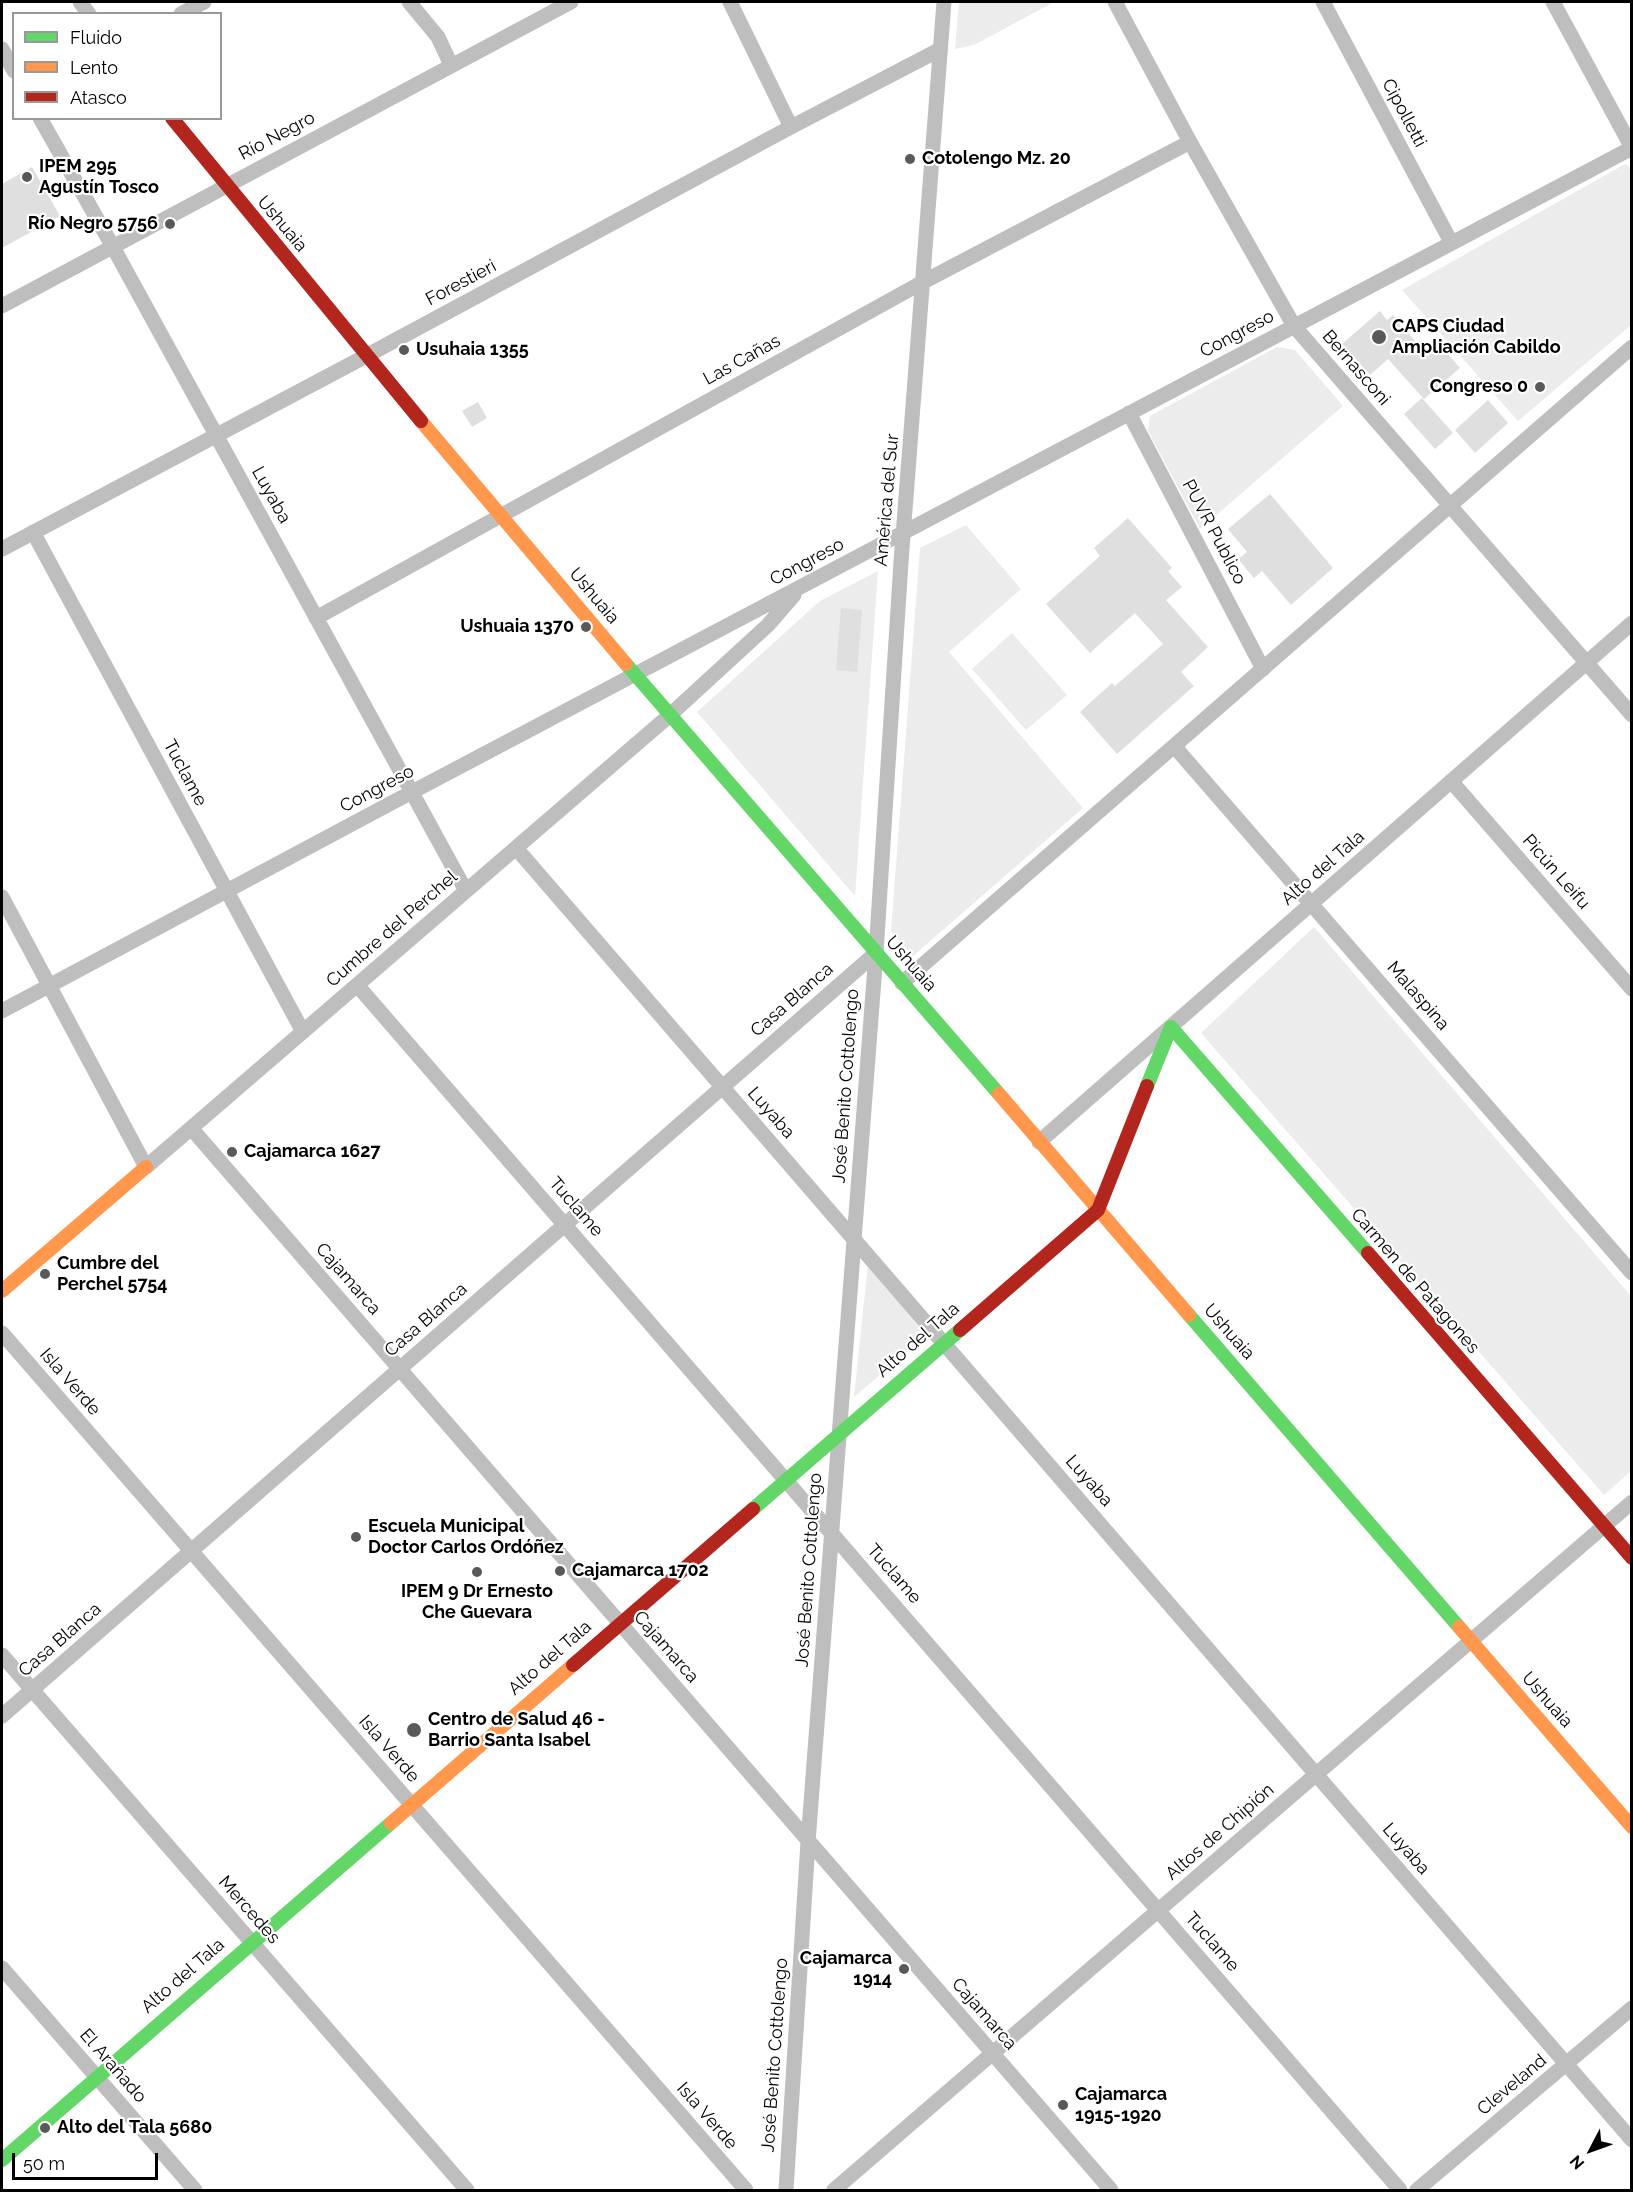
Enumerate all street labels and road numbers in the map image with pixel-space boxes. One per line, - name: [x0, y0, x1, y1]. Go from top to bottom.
- street label: Cipolletti: [1377, 75, 1431, 151]
- street label: Río Negro: [235, 107, 319, 165]
- street label: Ushuaia: [252, 191, 312, 257]
- street label: Forestieri: [422, 255, 500, 311]
- street label: Congreso: [1196, 306, 1278, 362]
- street label: Bernasconi: [1317, 326, 1395, 410]
- street label: Las Cañas: [700, 330, 784, 390]
- street label: América del Sur: [870, 433, 904, 567]
- street label: Luyaba: [247, 463, 295, 527]
- street label: PUVR Publico: [1177, 476, 1251, 588]
- street label: Congreso: [766, 534, 848, 590]
- street label: Ushuaia: [564, 563, 624, 629]
- street label: Tuclame: [159, 736, 211, 810]
- street label: Congreso: [336, 761, 418, 817]
- street label: Alto del Tala: [1277, 826, 1369, 910]
- street label: Picún Leifu: [1518, 830, 1594, 914]
- street label: Cumbre del Perchel: [322, 866, 462, 992]
- street label: Ushuaia: [881, 932, 941, 996]
- street label: Malaspina: [1382, 957, 1454, 1035]
- street label: Casa Blanca: [746, 958, 838, 1042]
- street label: José Benito Cottolengo: [828, 988, 864, 1184]
- street label: Luyaba: [743, 1083, 799, 1143]
- street label: Tuclame: [544, 1173, 608, 1241]
- street label: Carmen de Patagones: [1346, 1204, 1484, 1358]
- street label: Cajamarca: [311, 1239, 385, 1319]
- street label: Casa Blanca: [380, 1278, 472, 1362]
- street label: Alto del Tala: [872, 1298, 964, 1382]
- street label: Ushuaia: [1199, 1300, 1259, 1364]
- street label: Isla Verde: [35, 1344, 105, 1420]
- street label: Luyaba: [1061, 1451, 1117, 1511]
- street label: José Benito Cottolengo: [791, 1472, 827, 1668]
- street label: Tuclame: [862, 1540, 926, 1608]
- street label: Casa Blanca: [14, 1598, 106, 1682]
- street label: Cajamarca: [629, 1607, 703, 1687]
- street label: Alto del Tala: [504, 1616, 596, 1700]
- street label: Ushuaia: [1517, 1668, 1577, 1732]
- street label: Isla Verde: [354, 1711, 424, 1787]
- street label: Altos de Chipión: [1161, 1779, 1279, 1885]
- street label: Luyaba: [1378, 1819, 1434, 1879]
- street label: Mercedes: [214, 1872, 284, 1948]
- street label: Tuclame: [1180, 1908, 1244, 1976]
- street label: Alto del Tala: [137, 1934, 229, 2018]
- street label: José Benito Cottolengo: [757, 1957, 793, 2153]
- street label: Cajamarca: [947, 1974, 1021, 2054]
- street label: El Arañado: [75, 2025, 151, 2107]
- street label: Cleveland: [1473, 2050, 1551, 2120]
- street label: Isla Verde: [672, 2078, 742, 2154]

